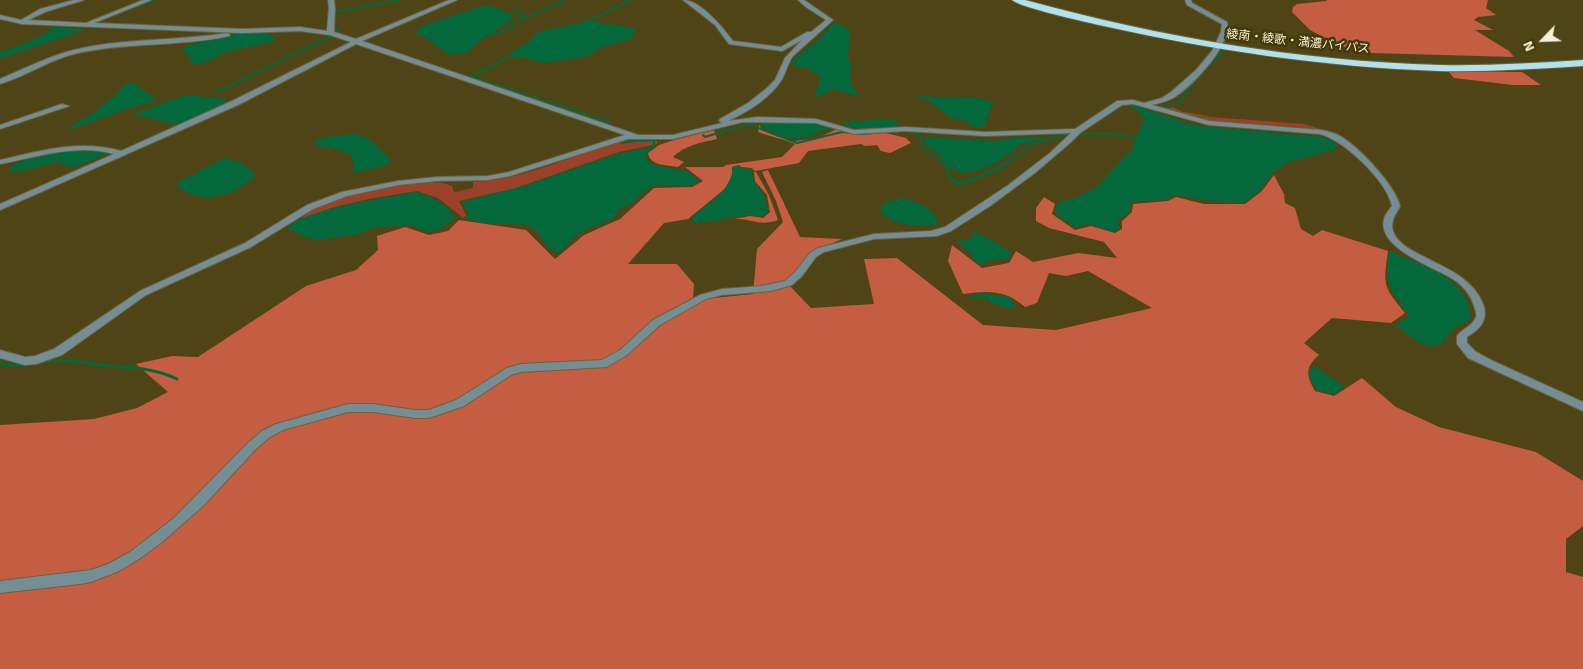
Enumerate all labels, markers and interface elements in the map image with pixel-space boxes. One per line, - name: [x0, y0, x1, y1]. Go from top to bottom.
- north arrow: [1518, 15, 1568, 65]
- street label: 綾南・綾歌・満濃バイパス: [1226, 27, 1370, 57]
- text: N: [1519, 38, 1539, 54]

